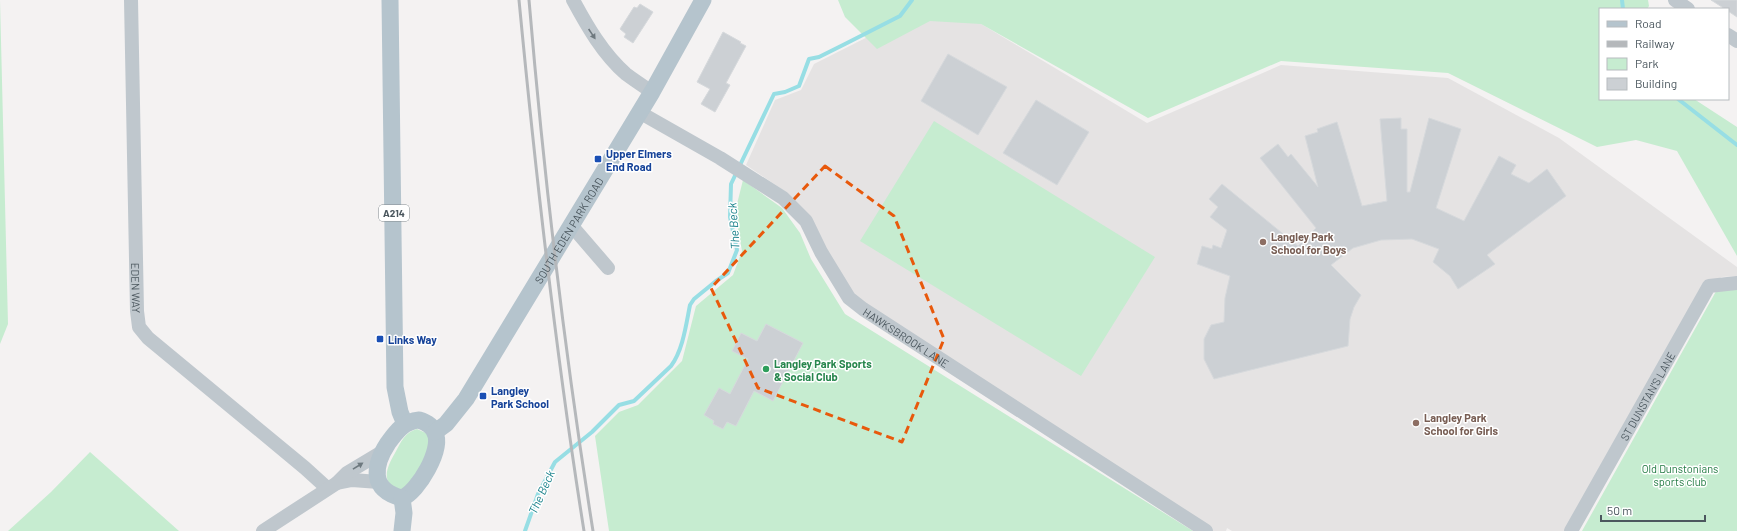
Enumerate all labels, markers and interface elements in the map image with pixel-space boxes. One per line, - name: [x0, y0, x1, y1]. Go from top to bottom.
- legend: [1599, 8, 1729, 100]
- text: Road: [1635, 16, 1662, 30]
- one-way arrow: [588, 28, 596, 39]
- text: Railway: [1635, 36, 1675, 50]
- text: Park: [1635, 56, 1659, 70]
- text: Building: [1635, 76, 1677, 90]
- place label: Upper Elmers End Road: [606, 147, 672, 173]
- marker: Upper Elmers End Road: [593, 154, 603, 164]
- street label: SOUTH EDEN PARK ROAD: [531, 175, 605, 286]
- water label: The Beck: [724, 202, 742, 250]
- road number: A214: [379, 205, 409, 221]
- place label: Langley Park School for Boys: [1271, 230, 1347, 256]
- marker: Langley Park School for Boys: [1258, 237, 1268, 247]
- street label: EDEN WAY: [130, 263, 144, 313]
- street label: HAWKSBROOK LANE: [861, 305, 952, 370]
- place label: Links Way: [388, 333, 437, 346]
- marker: Links Way: [375, 334, 385, 344]
- street label: ST DUNSTAN'S LANE: [1617, 349, 1677, 442]
- place label: Langley Park Sports & Social Club: [774, 357, 872, 383]
- marker: Langley Park Sports & Social Club: [761, 364, 771, 374]
- place label: Langley Park School: [491, 384, 549, 410]
- marker: Langley Park School: [478, 391, 488, 401]
- place label: Langley Park School for Girls: [1424, 411, 1498, 437]
- marker: Langley Park School for Girls: [1411, 418, 1421, 428]
- one-way arrow: [353, 462, 364, 470]
- park label: Old Dunstonians sports club: [1642, 462, 1718, 488]
- water label: The Beck: [525, 468, 557, 516]
- scale bar: [1601, 497, 1705, 523]
- text: 50 m: [1607, 503, 1632, 517]

